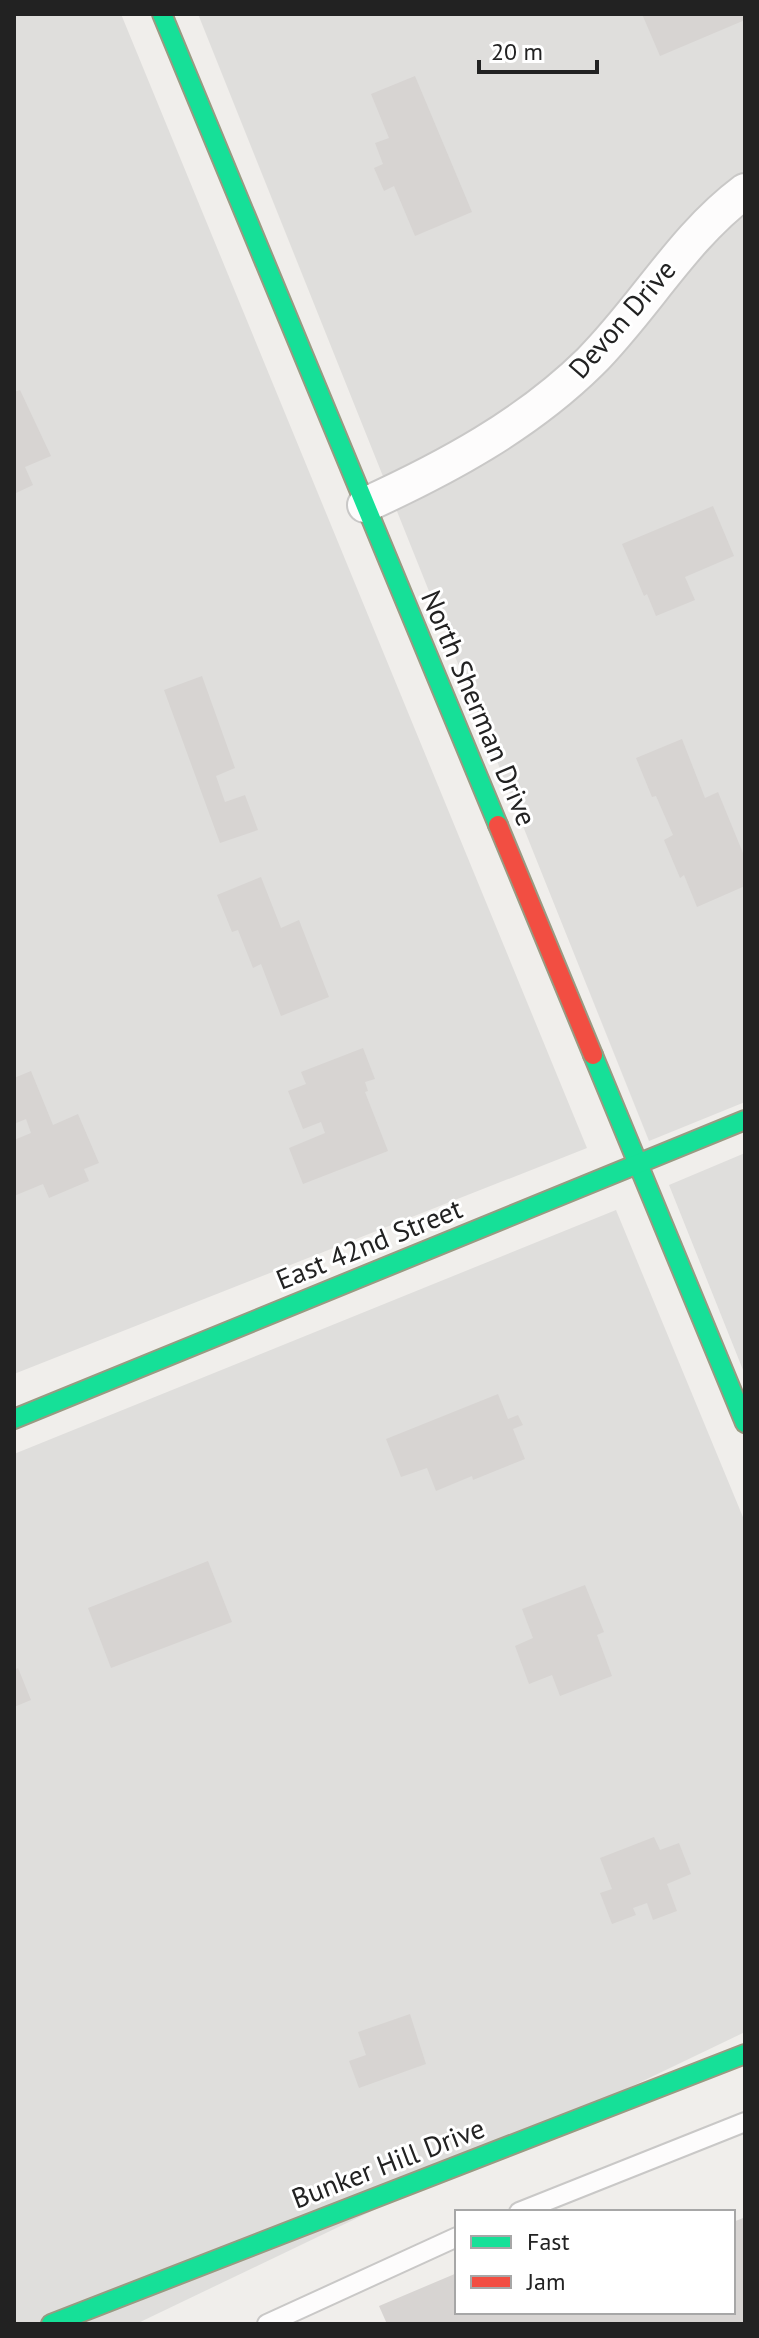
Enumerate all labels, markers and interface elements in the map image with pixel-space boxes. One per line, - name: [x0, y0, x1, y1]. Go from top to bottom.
- scale bar: [479, 24, 597, 74]
- text: 20 m: [491, 36, 543, 67]
- street label: Devon Drive: [560, 252, 683, 386]
- street label: North Sherman Drive: [413, 584, 546, 831]
- street label: East 42nd Street: [270, 1189, 468, 1298]
- street label: Bunker Hill Drive: [286, 2109, 490, 2216]
- legend: [455, 2210, 735, 2314]
- text: Fast: [527, 2226, 570, 2257]
- text: Jam: [526, 2266, 565, 2297]

